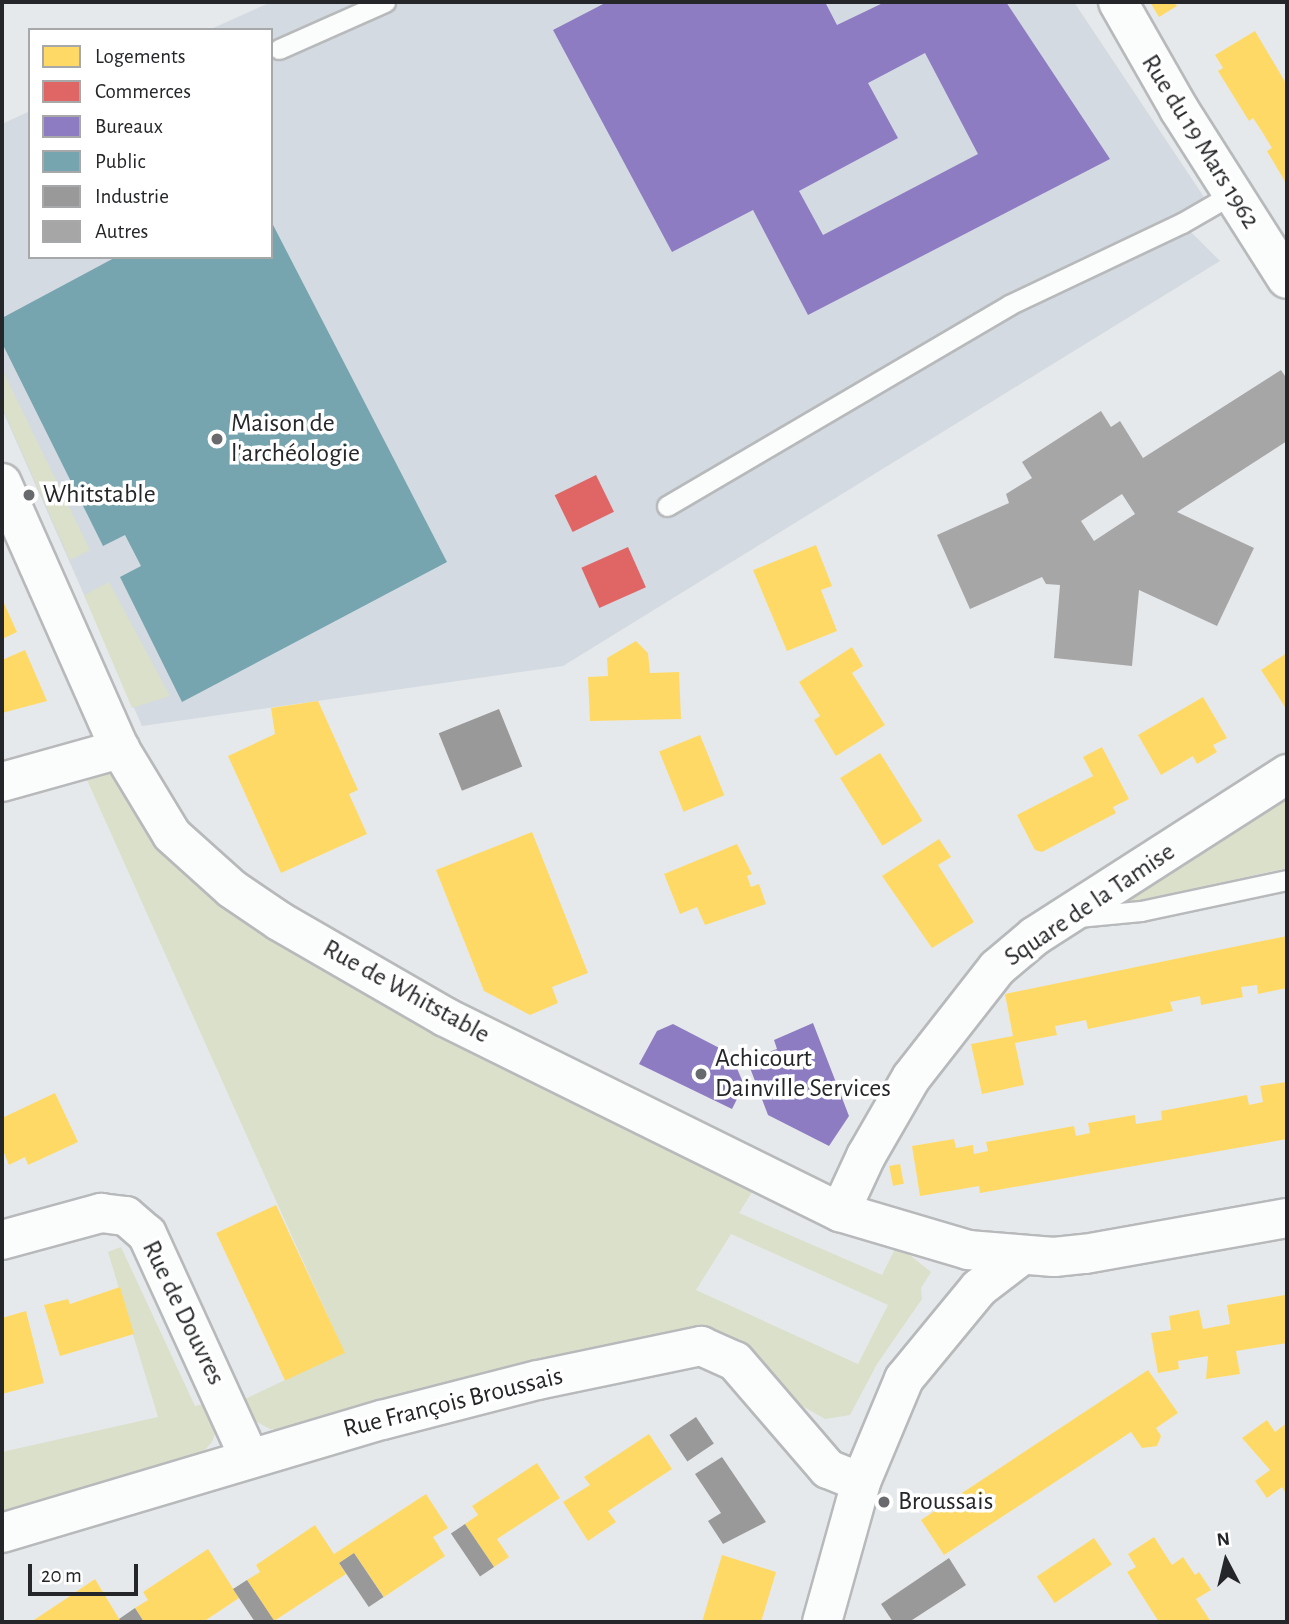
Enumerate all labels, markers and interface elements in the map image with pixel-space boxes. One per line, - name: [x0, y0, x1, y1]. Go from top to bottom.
- legend: [28, 28, 273, 259]
- text: Logements: [95, 46, 185, 67]
- street label: Rue du 19 Mars 1962: [1134, 49, 1266, 235]
- text: Commerces: [95, 81, 191, 102]
- text: Bureaux: [95, 116, 163, 137]
- text: Public: [95, 151, 145, 172]
- text: Industrie: [95, 186, 169, 207]
- text: Autres: [95, 221, 148, 242]
- place label: Maison de l'archéologie: [231, 408, 360, 470]
- marker: Maison de l'archéologie: [209, 431, 225, 447]
- place label: Whitstable: [43, 479, 156, 511]
- marker: Whitstable: [21, 487, 37, 503]
- street label: Square de la Tamise: [999, 837, 1181, 973]
- street label: Rue de Whitstable: [317, 933, 495, 1051]
- place label: Achicourt Dainville Services: [715, 1043, 891, 1104]
- marker: Achicourt Dainville Services: [693, 1066, 709, 1082]
- street label: Rue de Douvres: [135, 1236, 231, 1390]
- street label: Rue François Broussais: [340, 1361, 566, 1445]
- place label: Broussais: [898, 1486, 993, 1518]
- marker: Broussais: [876, 1494, 892, 1510]
- north arrow: [1191, 1526, 1261, 1596]
- text: N: [1216, 1529, 1231, 1550]
- scale bar: [32, 1550, 142, 1594]
- text: 20 m: [41, 1565, 82, 1586]

